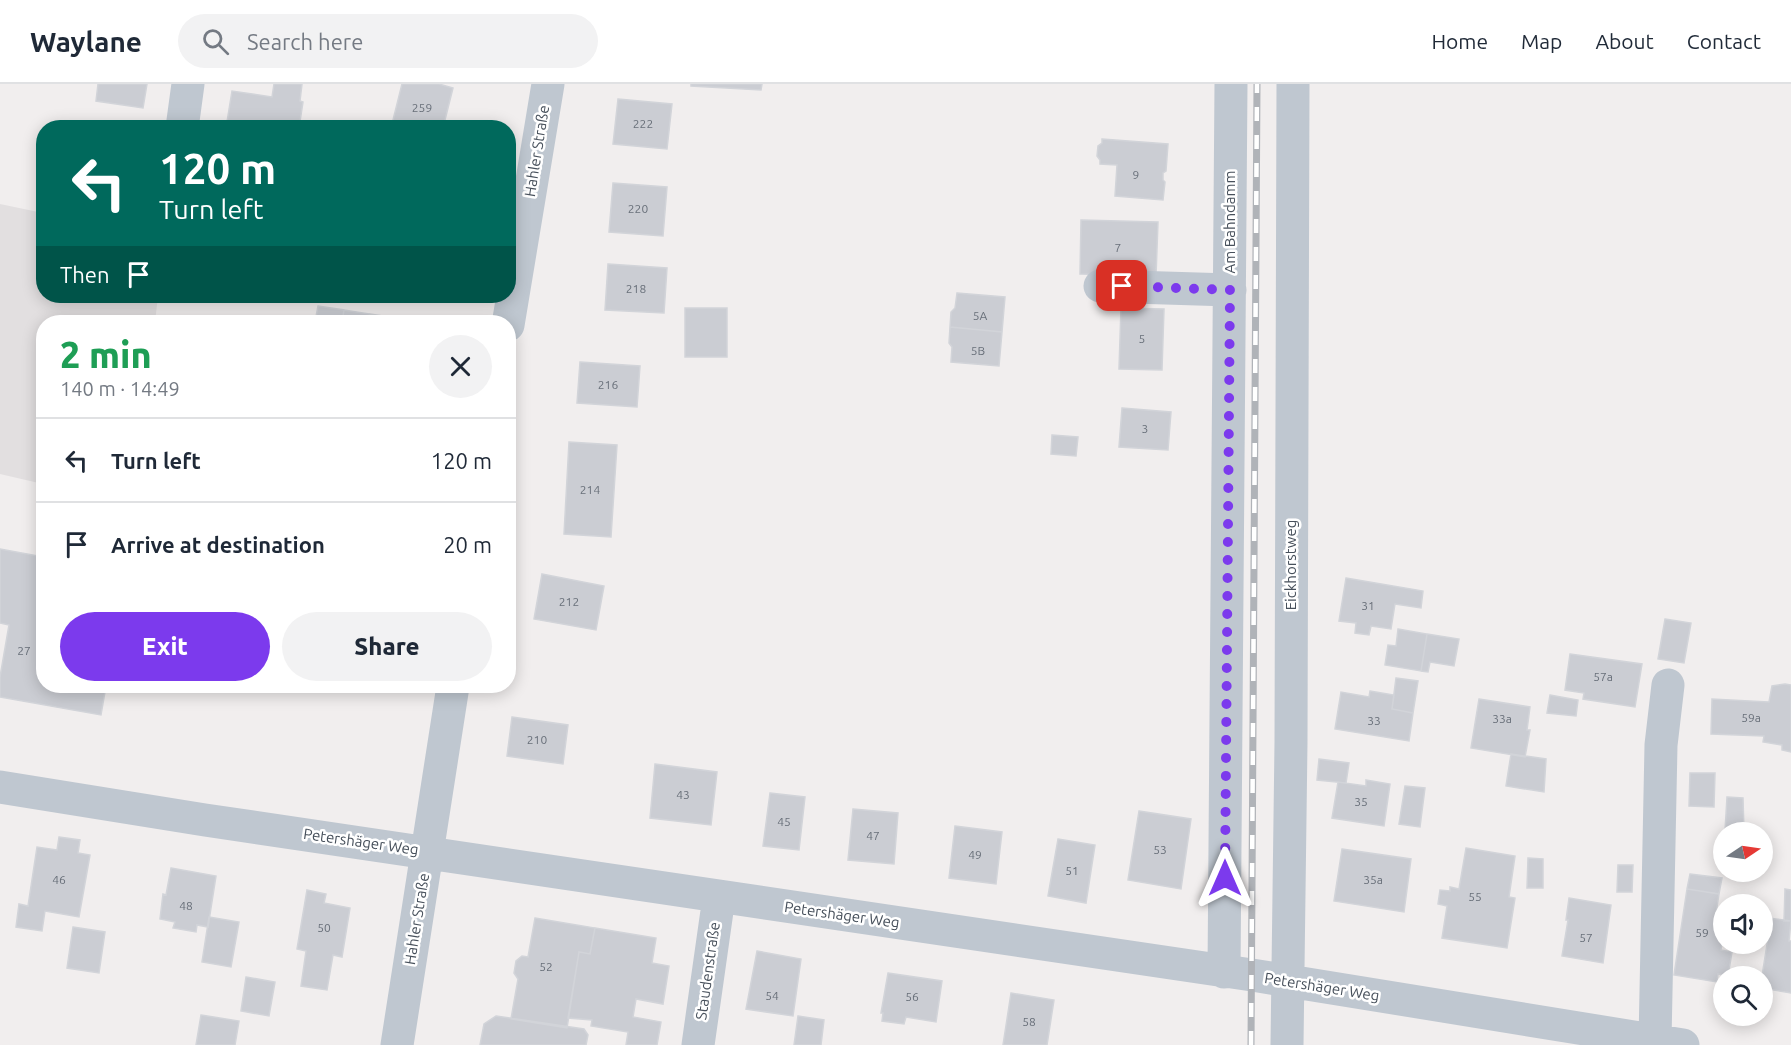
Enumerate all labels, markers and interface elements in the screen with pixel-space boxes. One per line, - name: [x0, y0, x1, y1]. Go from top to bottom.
- search box: [178, 14, 598, 68]
- icon: search: [199, 25, 232, 58]
- text: Waylane: [30, 26, 142, 57]
- text: Search here: [247, 29, 363, 54]
- text: Home: [1431, 29, 1488, 53]
- text: Map: [1521, 29, 1562, 53]
- text: About: [1595, 29, 1654, 53]
- text: Contact: [1687, 29, 1761, 53]
- house number: 259: [412, 101, 432, 114]
- street label: Hahler Straße: [521, 104, 552, 198]
- house number: 222: [633, 117, 653, 130]
- icon: left: [60, 144, 138, 222]
- text: 120 m: [159, 145, 276, 192]
- house number: 9: [1133, 168, 1139, 181]
- street label: Am Bahndamm: [1221, 171, 1238, 273]
- text: Turn left: [159, 194, 263, 224]
- house number: 220: [628, 202, 648, 215]
- house number: 7: [1115, 241, 1121, 254]
- icon: arrive: [122, 258, 155, 291]
- pin: [1096, 260, 1147, 311]
- text: Then: [60, 262, 110, 287]
- icon: arrive: [1105, 269, 1138, 302]
- house number: 218: [626, 282, 646, 295]
- house number: 5A: [973, 309, 987, 322]
- house number: 5: [1139, 332, 1145, 345]
- text: 2 min: [60, 334, 152, 375]
- button: close: [429, 335, 492, 398]
- house number: 5B: [971, 344, 985, 357]
- text: 140 m · 14:49: [60, 377, 180, 400]
- house number: 216: [598, 378, 618, 391]
- house number: 3: [1142, 422, 1148, 435]
- icon: left: [60, 444, 93, 477]
- text: Turn left: [111, 448, 201, 473]
- text: 120 m: [431, 448, 492, 473]
- house number: 214: [580, 483, 600, 496]
- street label: Eickhorstweg: [1282, 520, 1299, 610]
- icon: arrive: [60, 528, 93, 561]
- text: Arrive at destination: [111, 532, 325, 557]
- text: 20 m: [443, 532, 492, 557]
- house number: 212: [559, 595, 579, 608]
- house number: 31: [1361, 599, 1375, 612]
- button: Exit: [60, 612, 270, 681]
- button: Share: [282, 612, 492, 681]
- house number: 27: [17, 644, 31, 657]
- house number: 57a: [1593, 670, 1613, 683]
- house number: 59a: [1741, 711, 1761, 724]
- house number: 33a: [1492, 712, 1512, 725]
- house number: 33: [1367, 714, 1381, 727]
- house number: 210: [527, 733, 547, 746]
- house number: 43: [676, 788, 690, 801]
- house number: 35: [1354, 795, 1368, 808]
- house number: 45: [777, 815, 791, 828]
- north arrow: [1713, 822, 1773, 882]
- map controls: [1713, 822, 1773, 1026]
- street label: Petershäger Weg: [302, 825, 420, 858]
- house number: 47: [866, 829, 880, 842]
- house number: 53: [1153, 843, 1167, 856]
- position arrow: [1193, 846, 1257, 910]
- house number: 49: [968, 848, 982, 861]
- house number: 51: [1065, 864, 1079, 877]
- street label: Hahler Straße: [401, 872, 432, 966]
- house number: 46: [52, 873, 66, 886]
- house number: 35a: [1363, 873, 1383, 886]
- house number: 55: [1468, 890, 1482, 903]
- button: sound: [1713, 894, 1773, 954]
- street label: Petershäger Weg: [783, 898, 901, 931]
- house number: 48: [179, 899, 193, 912]
- house number: 50: [317, 921, 331, 934]
- street label: Staudenstraße: [692, 921, 723, 1021]
- house number: 59: [1695, 926, 1709, 939]
- house number: 57: [1579, 931, 1593, 944]
- house number: 52: [539, 960, 553, 973]
- button: search: [1713, 966, 1773, 1026]
- street label: Petershäger Weg: [1263, 969, 1381, 1004]
- house number: 54: [765, 989, 779, 1002]
- house number: 56: [905, 990, 919, 1003]
- house number: 58: [1022, 1015, 1036, 1028]

